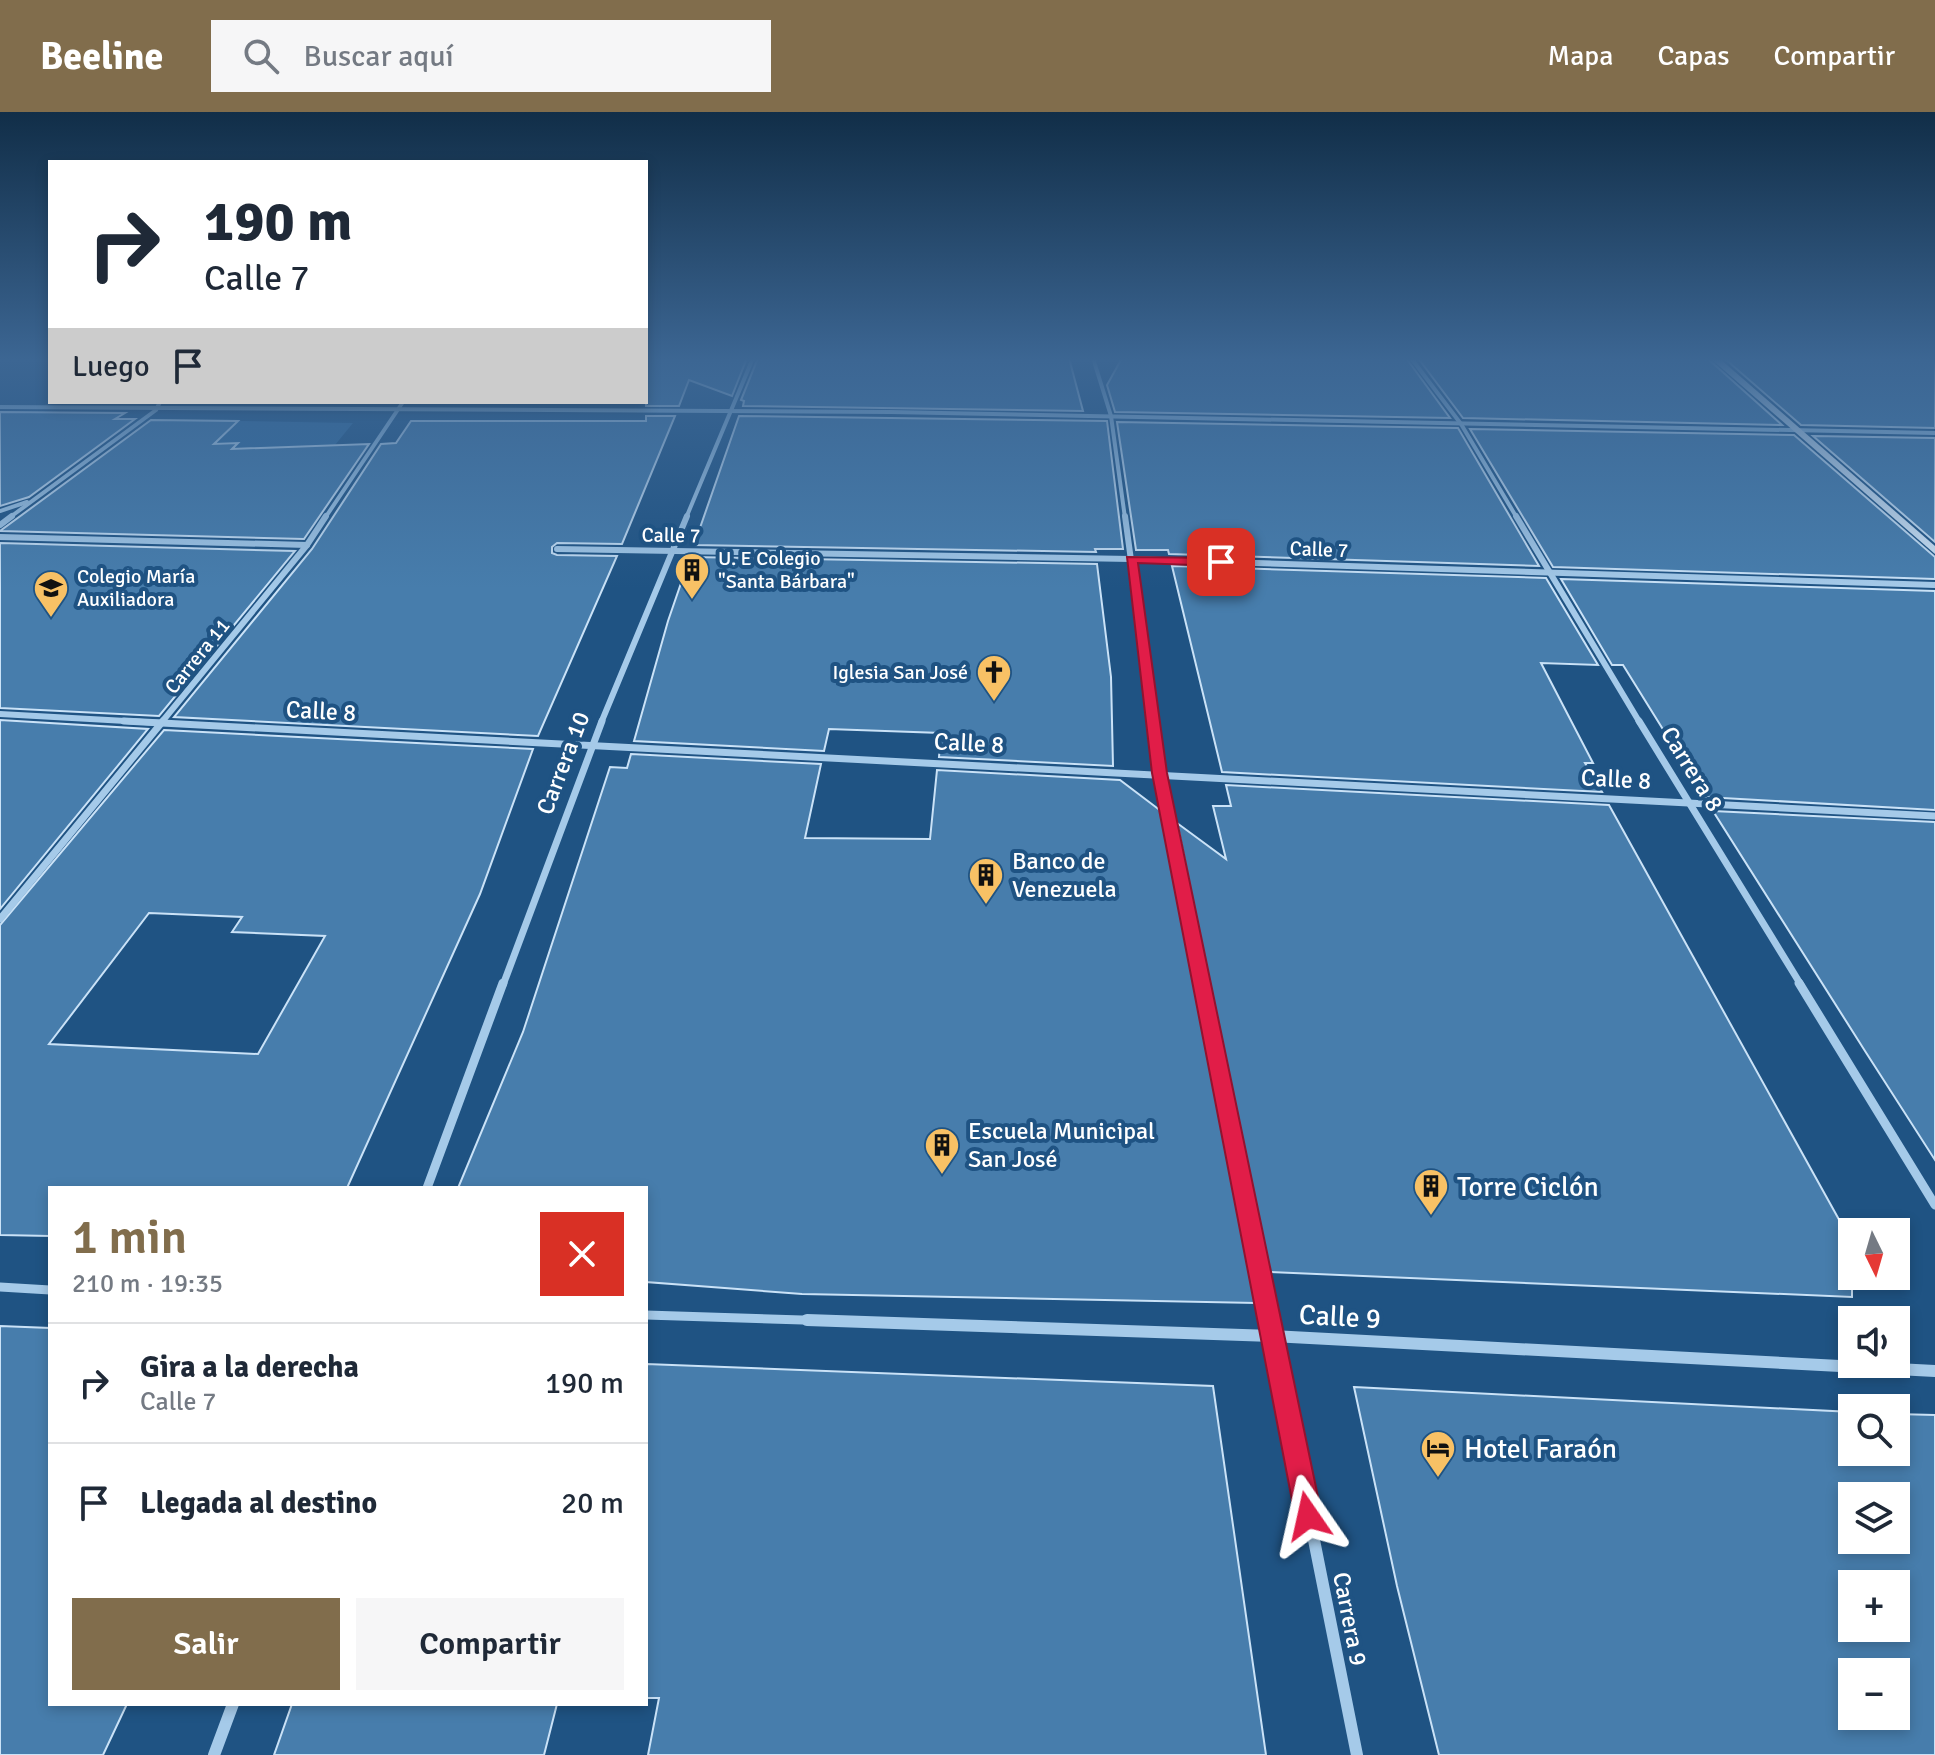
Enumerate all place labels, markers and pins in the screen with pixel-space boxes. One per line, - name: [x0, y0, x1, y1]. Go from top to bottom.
- pin: [1187, 528, 1255, 596]
- place label: U. E Colegio "Santa Bárbara": [718, 546, 855, 594]
- building icon: U. E Colegio "Santa Bárbara": [673, 551, 711, 601]
- place label: Colegio María Auxiliadora: [77, 564, 195, 612]
- school or university icon: Colegio María Auxiliadora: [32, 569, 70, 619]
- church icon: Iglesia San José: [975, 653, 1013, 703]
- place label: Iglesia San José: [832, 660, 968, 685]
- place label: Banco de Venezuela: [1012, 846, 1117, 904]
- building icon: Banco de Venezuela: [967, 856, 1005, 906]
- place label: Escuela Municipal San José: [968, 1116, 1155, 1174]
- building icon: Escuela Municipal San José: [923, 1126, 961, 1176]
- building icon: Torre Ciclón: [1412, 1167, 1450, 1217]
- place label: Torre Ciclón: [1457, 1170, 1599, 1204]
- hotel icon: Hotel Faraón: [1419, 1429, 1457, 1479]
- place label: Hotel Faraón: [1464, 1432, 1617, 1466]

